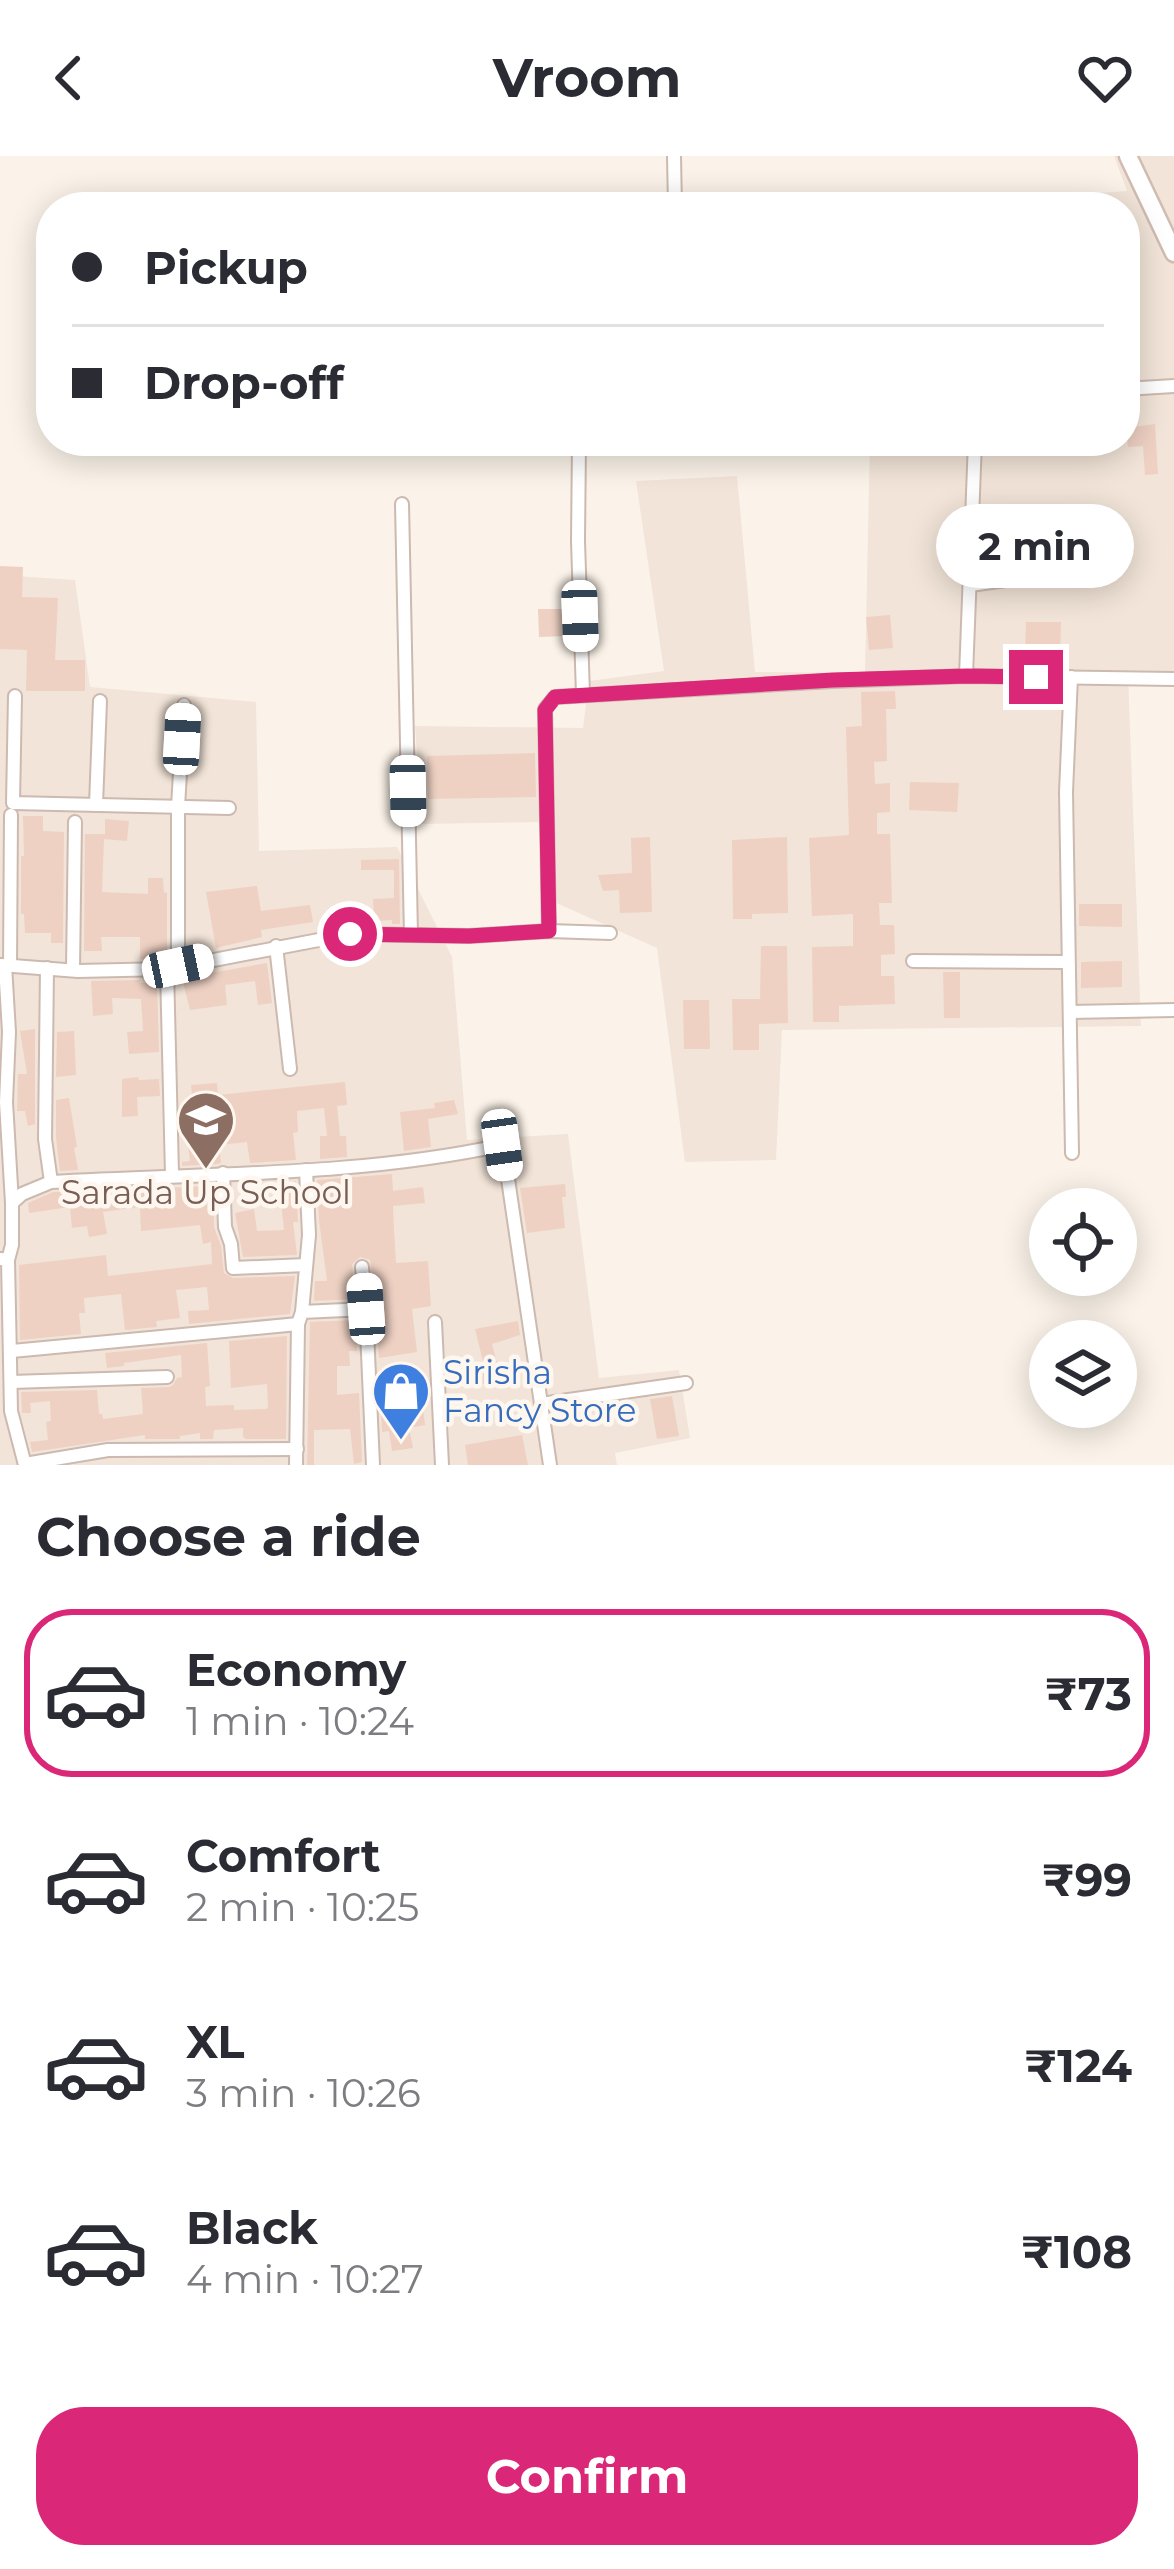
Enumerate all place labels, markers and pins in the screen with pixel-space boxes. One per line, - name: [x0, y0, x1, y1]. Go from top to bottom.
- school or university icon: Sarada Up School: [175, 1089, 237, 1171]
- place label: Sarada Up School: [61, 1172, 351, 1212]
- place label: Sirisha Fancy Store: [443, 1352, 636, 1430]
- shop icon: Sirisha Fancy Store: [370, 1360, 432, 1442]

